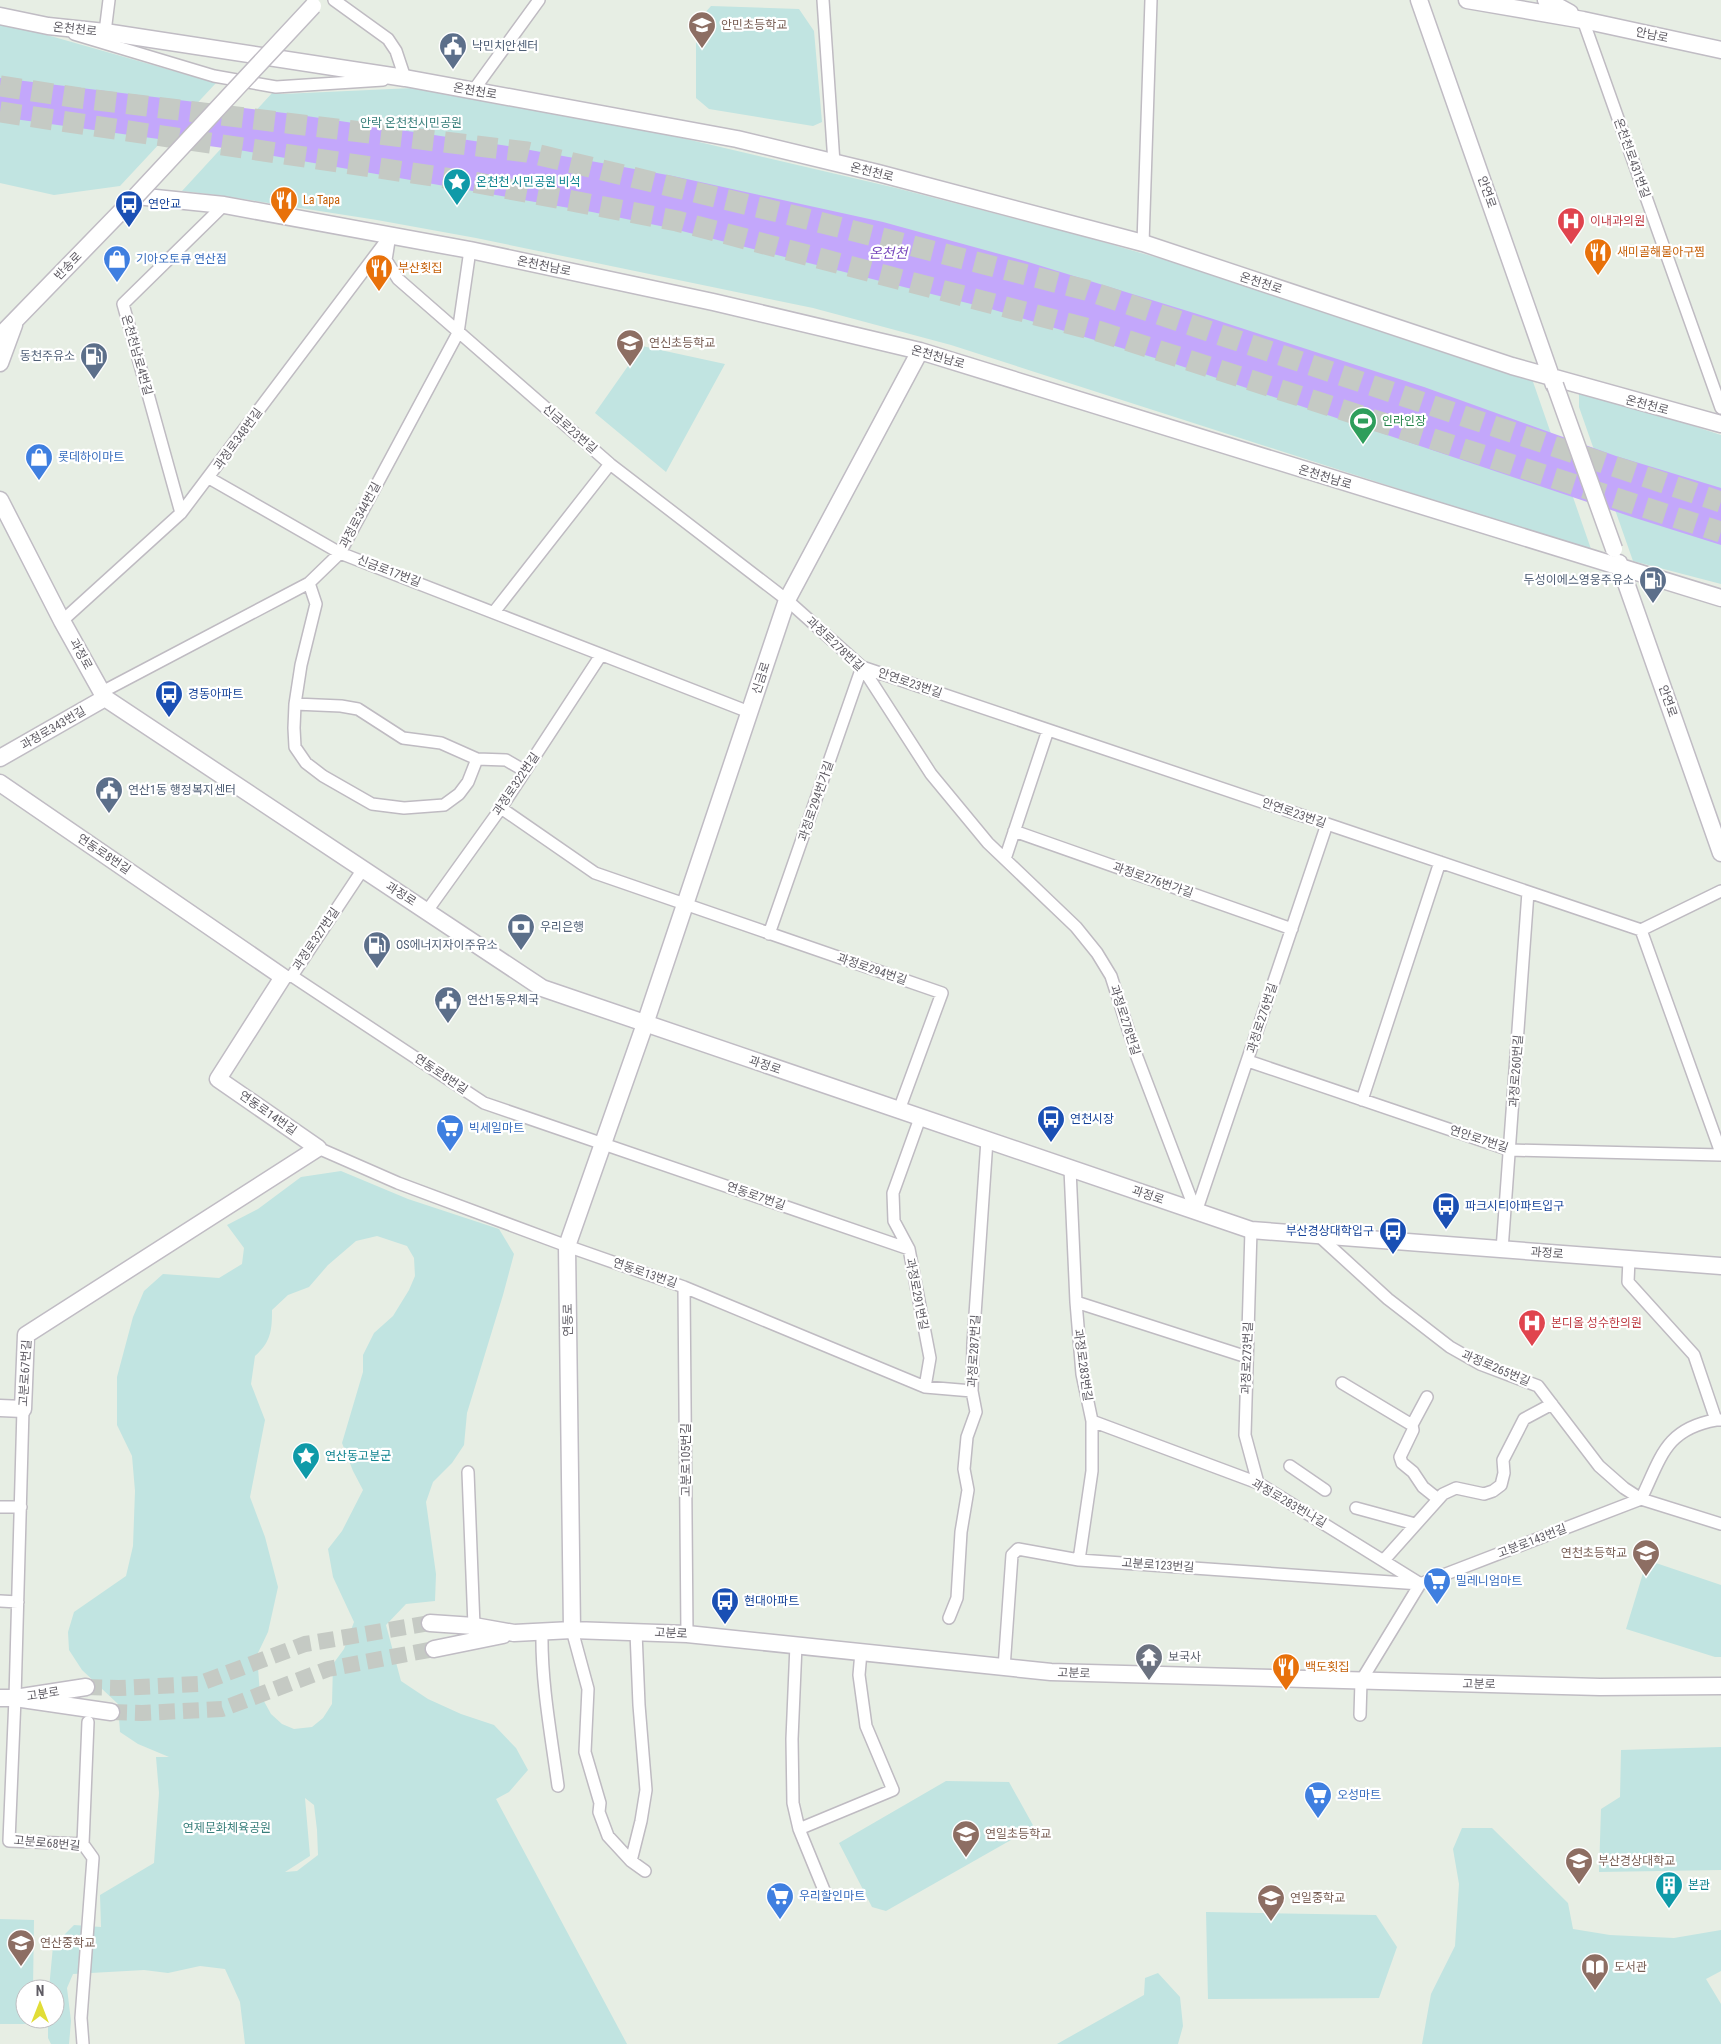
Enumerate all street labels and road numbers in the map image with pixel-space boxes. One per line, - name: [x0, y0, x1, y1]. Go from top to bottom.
- street label: 온천천로: [52, 20, 98, 38]
- street label: 안남로: [1634, 25, 1670, 45]
- street label: 온천천로: [452, 80, 498, 102]
- street label: 온천천로431번길: [1611, 116, 1653, 200]
- street label: 온천천로: [849, 160, 895, 184]
- street label: 안연로: [1475, 174, 1499, 210]
- street label: 반송로: [51, 249, 85, 283]
- street label: 온천천남로: [516, 253, 572, 279]
- street label: 온천천로: [1238, 270, 1284, 296]
- street label: 온천천남로4번길: [119, 313, 155, 397]
- street label: 온천천남로: [910, 343, 966, 371]
- street label: 온천천로: [1624, 393, 1670, 417]
- street label: 신금로23번길: [540, 402, 600, 456]
- street label: 과정로348번길: [211, 405, 265, 473]
- street label: 온천천남로: [1297, 462, 1353, 492]
- street label: 과정로344번길: [337, 479, 383, 551]
- street label: 신금로17번길: [355, 552, 423, 590]
- street label: 과정로278번길: [804, 614, 866, 674]
- street label: 과정로: [67, 636, 95, 672]
- street label: 신금로: [749, 660, 773, 696]
- street label: 안연로23번길: [876, 665, 944, 701]
- street label: 안연로: [1656, 683, 1680, 719]
- street label: 과정로343번길: [18, 704, 88, 752]
- street label: 과정로322번길: [490, 750, 542, 818]
- street label: 과정로294번가길: [796, 759, 836, 843]
- street label: 안연로23번길: [1260, 795, 1328, 831]
- street label: 연동로8번길: [75, 831, 133, 877]
- street label: 과정로276번가길: [1111, 860, 1195, 900]
- street label: 과정로: [383, 879, 419, 909]
- street label: 과정로327번길: [290, 905, 342, 973]
- street label: 과정로294번길: [835, 951, 909, 987]
- street label: 과정로276번길: [1244, 981, 1280, 1055]
- street label: 과정로278번길: [1107, 983, 1143, 1057]
- street label: 과정로260번길: [1506, 1034, 1526, 1108]
- street label: 연동로8번길: [412, 1051, 470, 1097]
- street label: 과정로: [747, 1053, 783, 1077]
- street label: 연동로14번길: [237, 1088, 299, 1138]
- street label: 연안로7번길: [1448, 1123, 1510, 1155]
- street label: 연동로7번길: [725, 1179, 787, 1213]
- street label: 과정로: [1130, 1183, 1166, 1207]
- street label: 과정로: [1530, 1245, 1564, 1261]
- street label: 연동로13번길: [611, 1255, 679, 1291]
- street label: 과정로291번길: [903, 1257, 931, 1331]
- street label: 연동로: [561, 1303, 575, 1337]
- street label: 과정로287번길: [965, 1314, 983, 1388]
- street label: 과정로273번길: [1239, 1321, 1255, 1395]
- street label: 과정로283번길: [1071, 1328, 1095, 1402]
- street label: 고분로67번길: [16, 1339, 34, 1407]
- street label: 과정로265번길: [1460, 1347, 1532, 1389]
- street label: 고분로105번길: [679, 1424, 693, 1496]
- street label: 과정로283번나길: [1249, 1476, 1329, 1530]
- street label: 고분로143번길: [1495, 1521, 1569, 1561]
- street label: 고분로123번길: [1121, 1555, 1195, 1575]
- street label: 고분로: [654, 1625, 688, 1641]
- street label: 고분로: [1057, 1665, 1091, 1681]
- street label: 고분로: [1462, 1677, 1496, 1691]
- street label: 고분로: [26, 1684, 60, 1704]
- street label: 고분로68번길: [13, 1833, 81, 1853]

